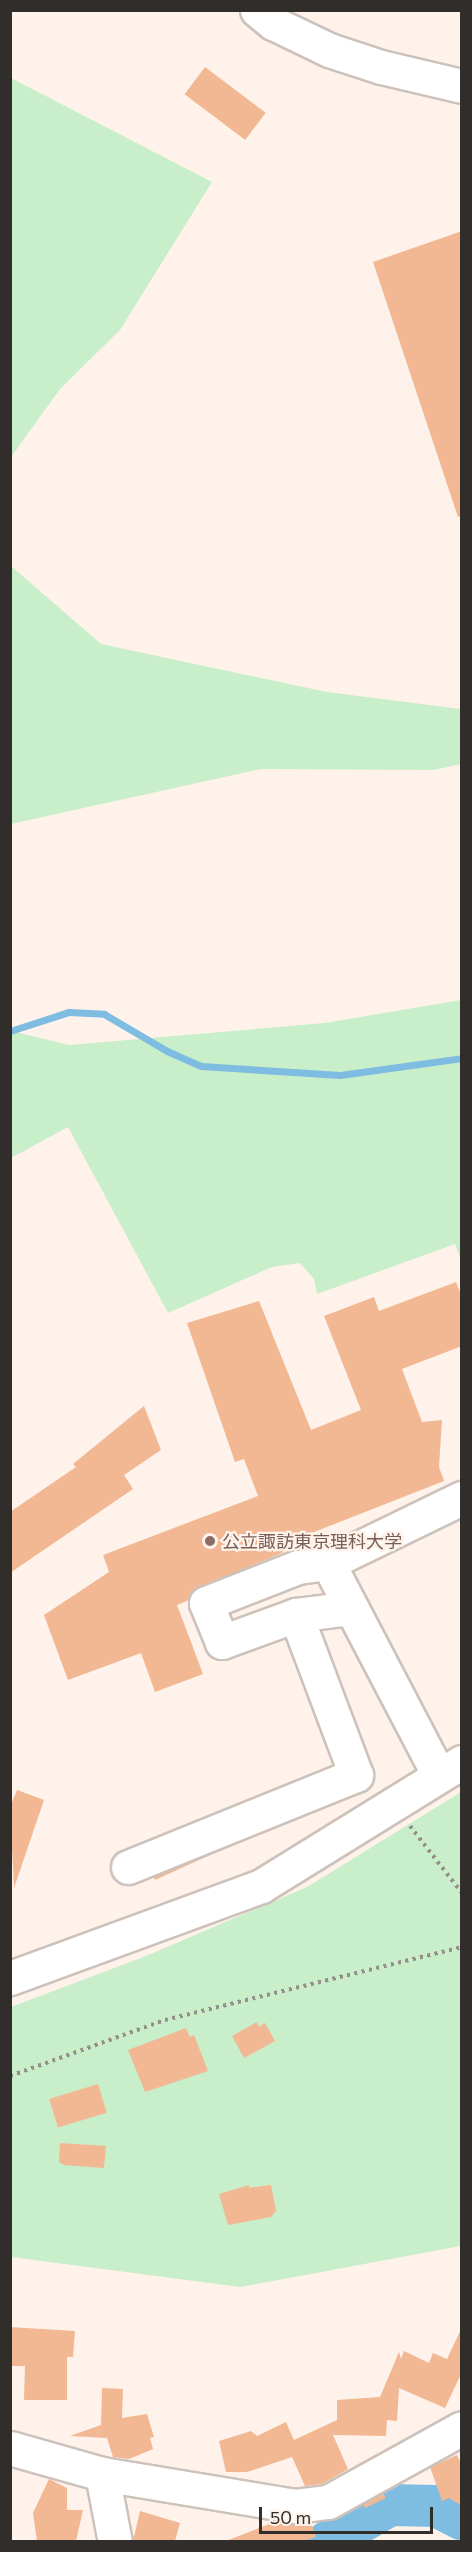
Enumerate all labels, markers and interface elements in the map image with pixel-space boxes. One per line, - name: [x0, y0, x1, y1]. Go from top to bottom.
- place label: 公立諏訪東京理科大学: [222, 1530, 402, 1552]
- marker: 公立諏訪東京理科大学: [203, 1534, 217, 1548]
- scale bar: [262, 2495, 436, 2533]
- text: 50 m: [270, 2506, 311, 2528]

